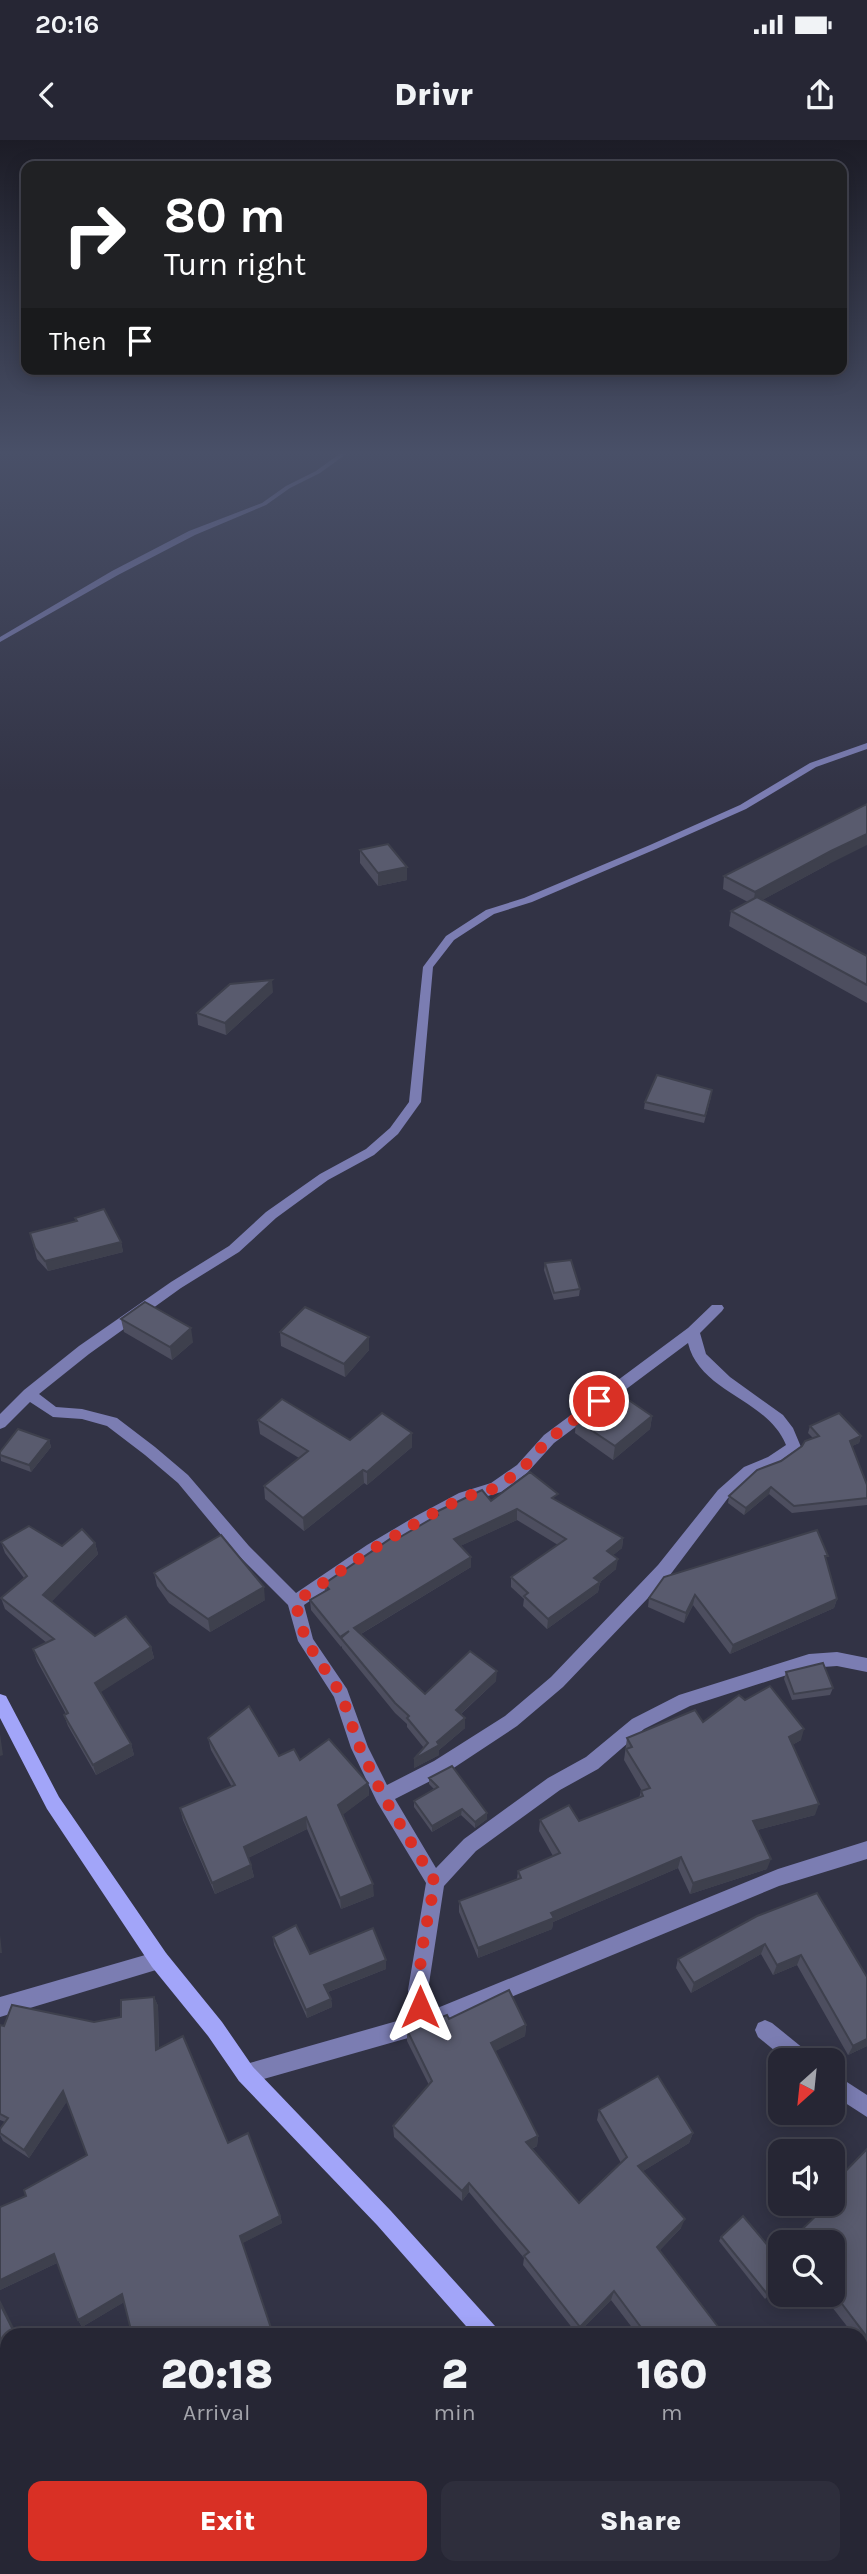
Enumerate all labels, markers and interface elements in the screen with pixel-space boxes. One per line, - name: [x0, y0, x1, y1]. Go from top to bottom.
- text: 20:16: [35, 9, 99, 40]
- icon: back: [28, 76, 66, 114]
- text: Drivr: [394, 76, 473, 113]
- icon: share: [801, 76, 839, 114]
- text: 80 m: [164, 187, 286, 244]
- icon: right: [49, 189, 140, 280]
- text: Turn right: [164, 246, 306, 283]
- icon: arrive: [121, 322, 159, 360]
- text: Then: [49, 326, 107, 357]
- pin: [569, 1371, 629, 1431]
- icon: arrive: [580, 1382, 618, 1420]
- position arrow: [383, 1970, 457, 2044]
- north arrow: [768, 2048, 845, 2124]
- map controls: [768, 2048, 845, 2307]
- button: sound: [768, 2139, 845, 2216]
- button: search: [768, 2230, 845, 2307]
- text: 20:18: [160, 2349, 273, 2399]
- text: 2: [441, 2349, 468, 2399]
- text: 160: [636, 2349, 708, 2399]
- text: Arrival: [183, 2399, 250, 2426]
- text: min: [433, 2399, 476, 2426]
- text: m: [661, 2399, 683, 2426]
- button: Exit: [28, 2481, 427, 2561]
- button: Share: [441, 2481, 840, 2561]

